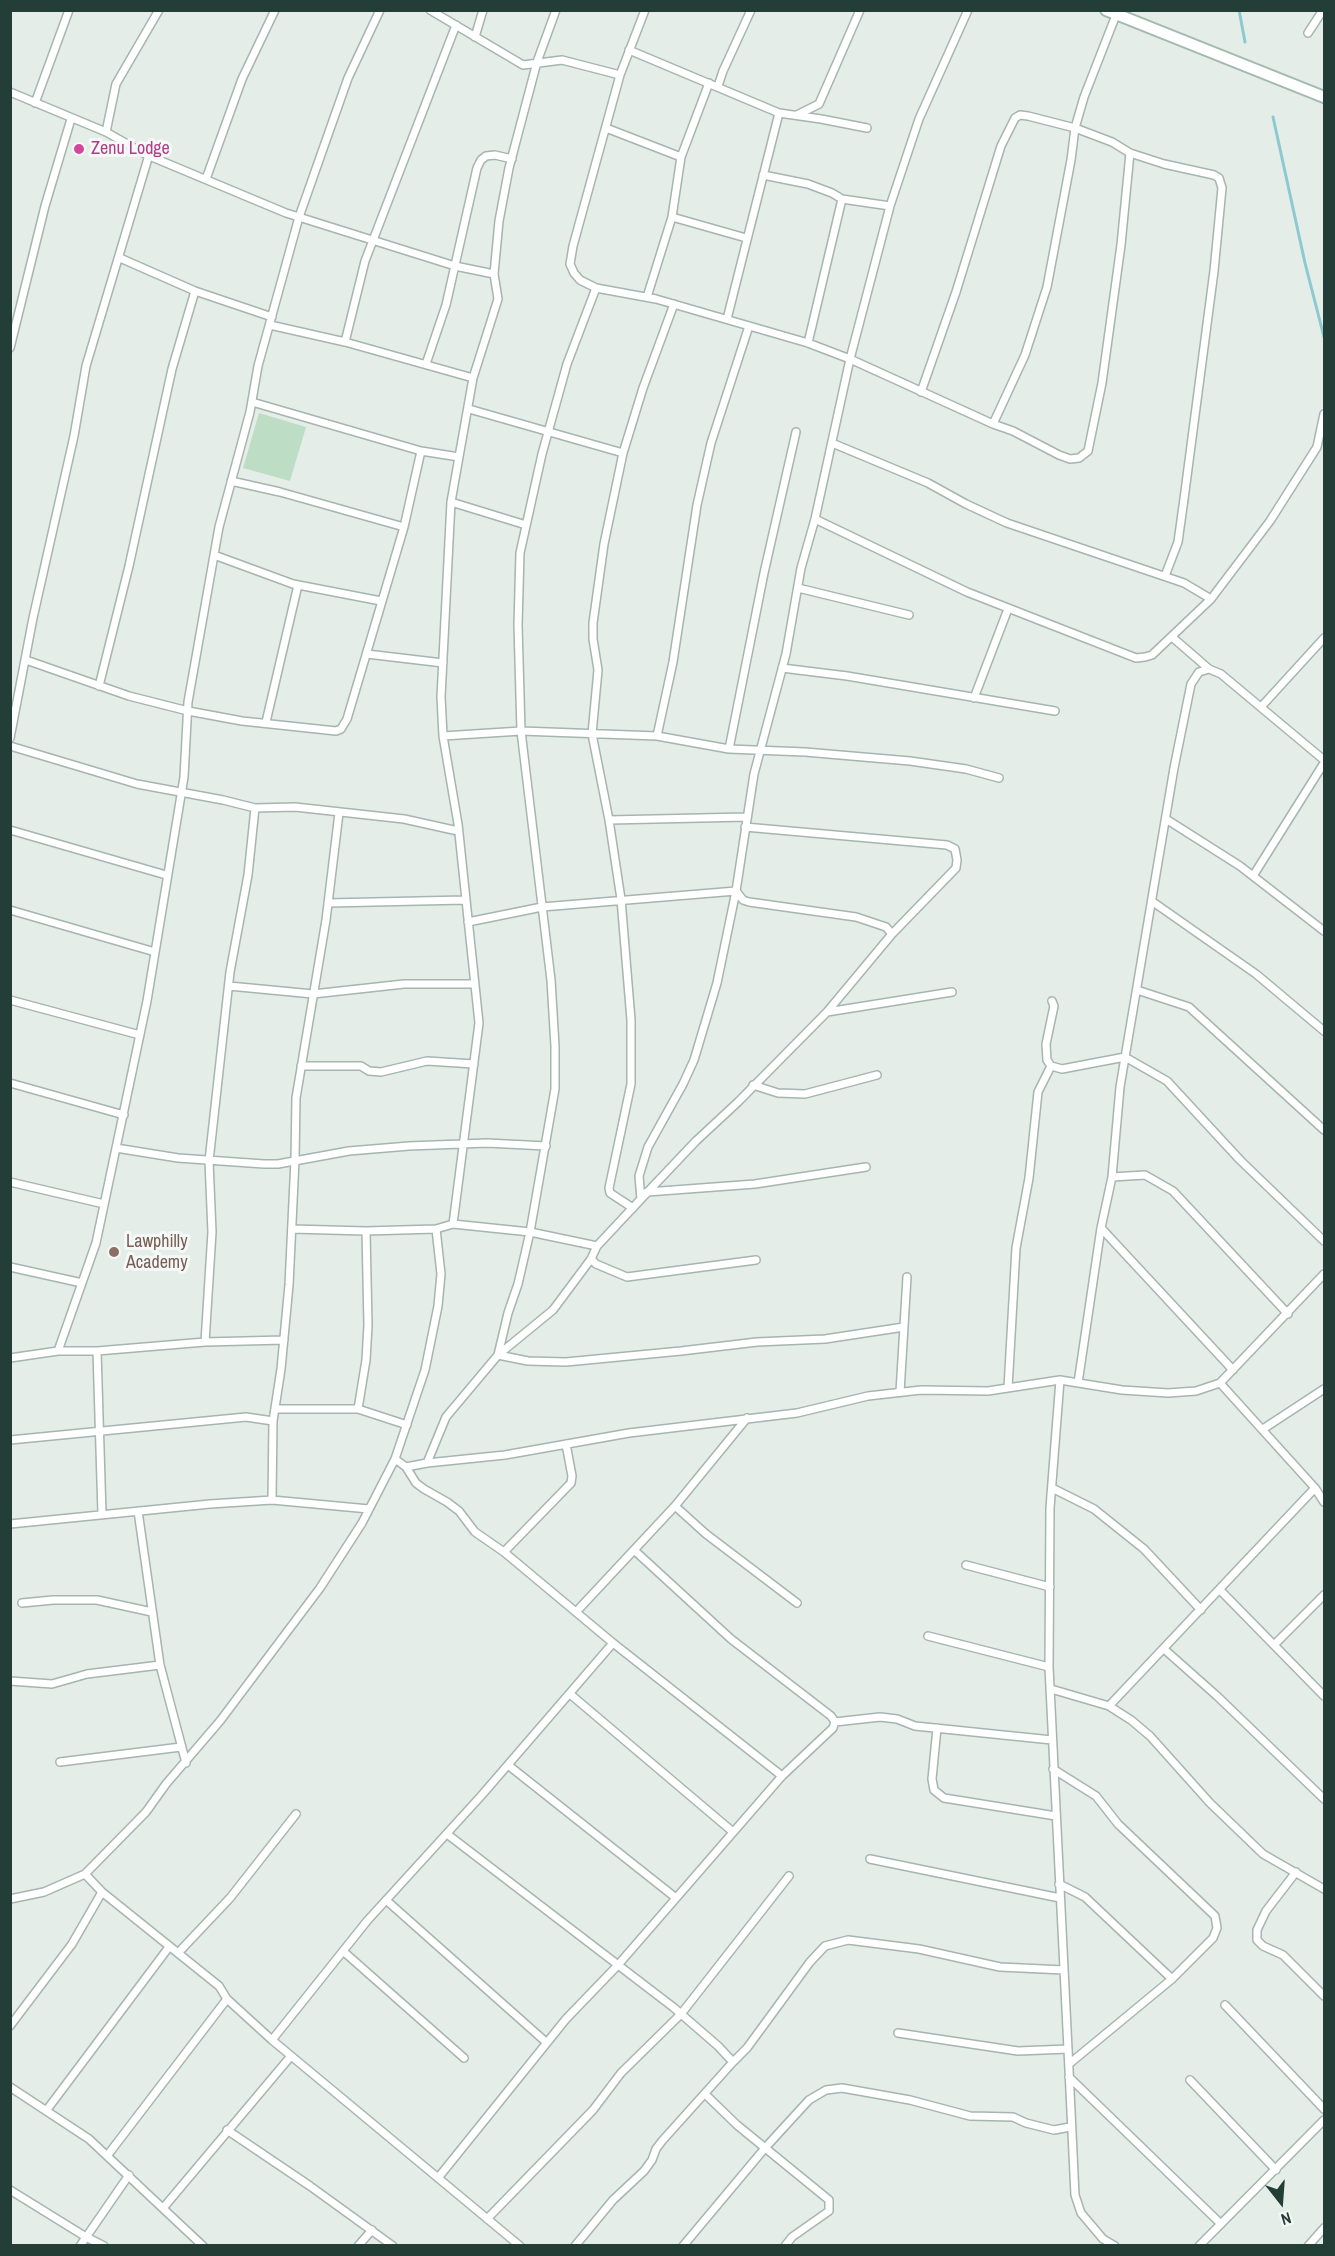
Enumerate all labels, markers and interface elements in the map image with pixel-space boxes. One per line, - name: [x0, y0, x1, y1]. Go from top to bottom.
- place label: Zenu Lodge: [91, 138, 170, 160]
- marker: Zenu Lodge: [72, 142, 86, 156]
- place label: Lawphilly Academy: [126, 1231, 188, 1274]
- marker: Lawphilly Academy: [107, 1245, 121, 1259]
- north arrow: [1251, 2172, 1311, 2232]
- text: N: [1279, 2207, 1294, 2231]

